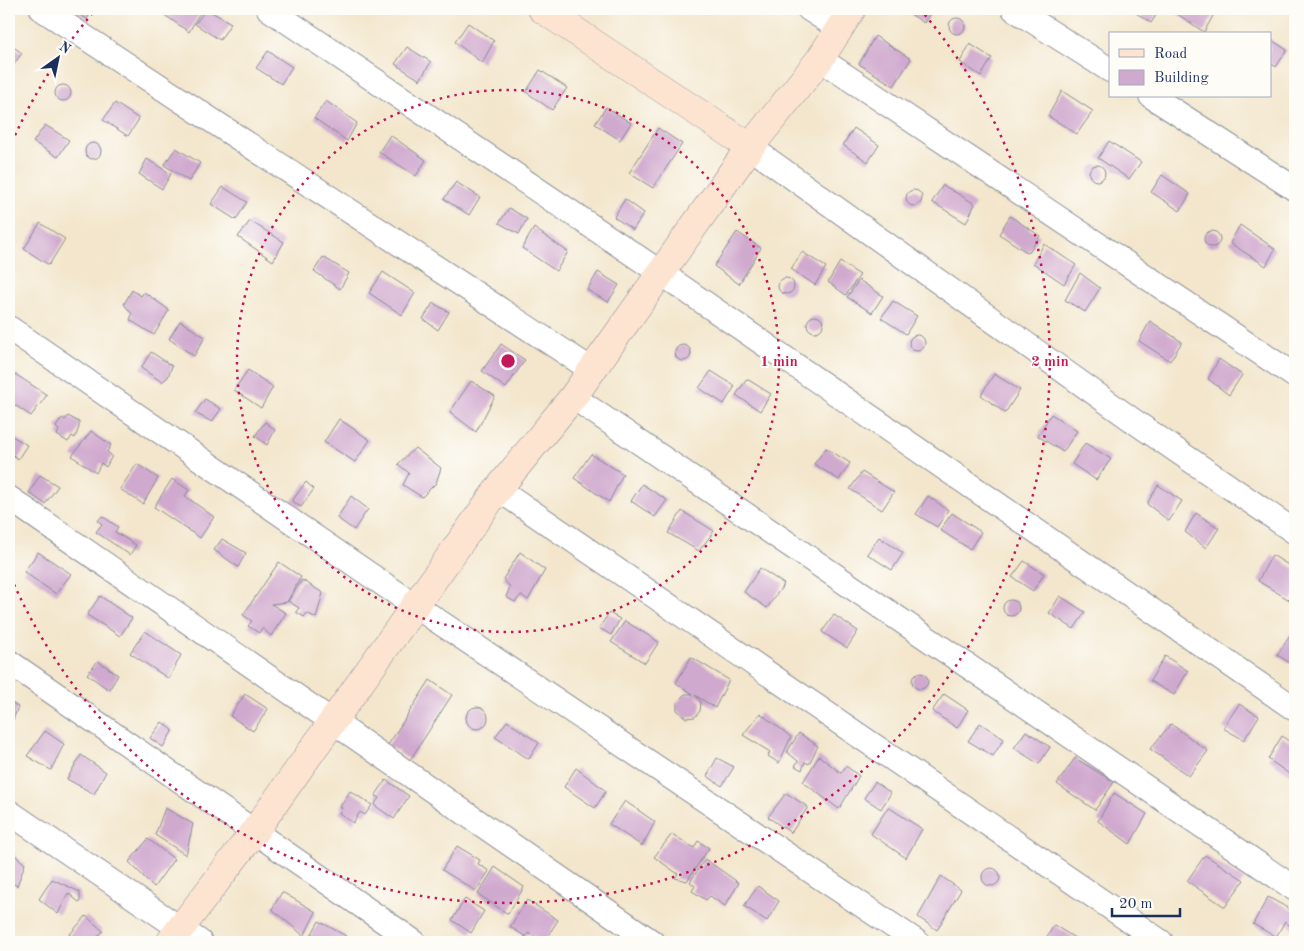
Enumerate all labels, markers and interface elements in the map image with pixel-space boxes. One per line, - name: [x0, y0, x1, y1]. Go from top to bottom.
- north arrow: [32, 32, 82, 82]
- legend: [1109, 32, 1272, 98]
- text: N: [56, 39, 73, 57]
- text: Road: [1154, 47, 1188, 62]
- text: Building: [1154, 71, 1209, 86]
- centre of rings: [499, 352, 517, 370]
- text: 1 min: [760, 355, 798, 370]
- text: 2 min: [1031, 355, 1069, 370]
- scale bar: [1112, 886, 1179, 918]
- text: 20 m: [1119, 897, 1153, 912]

